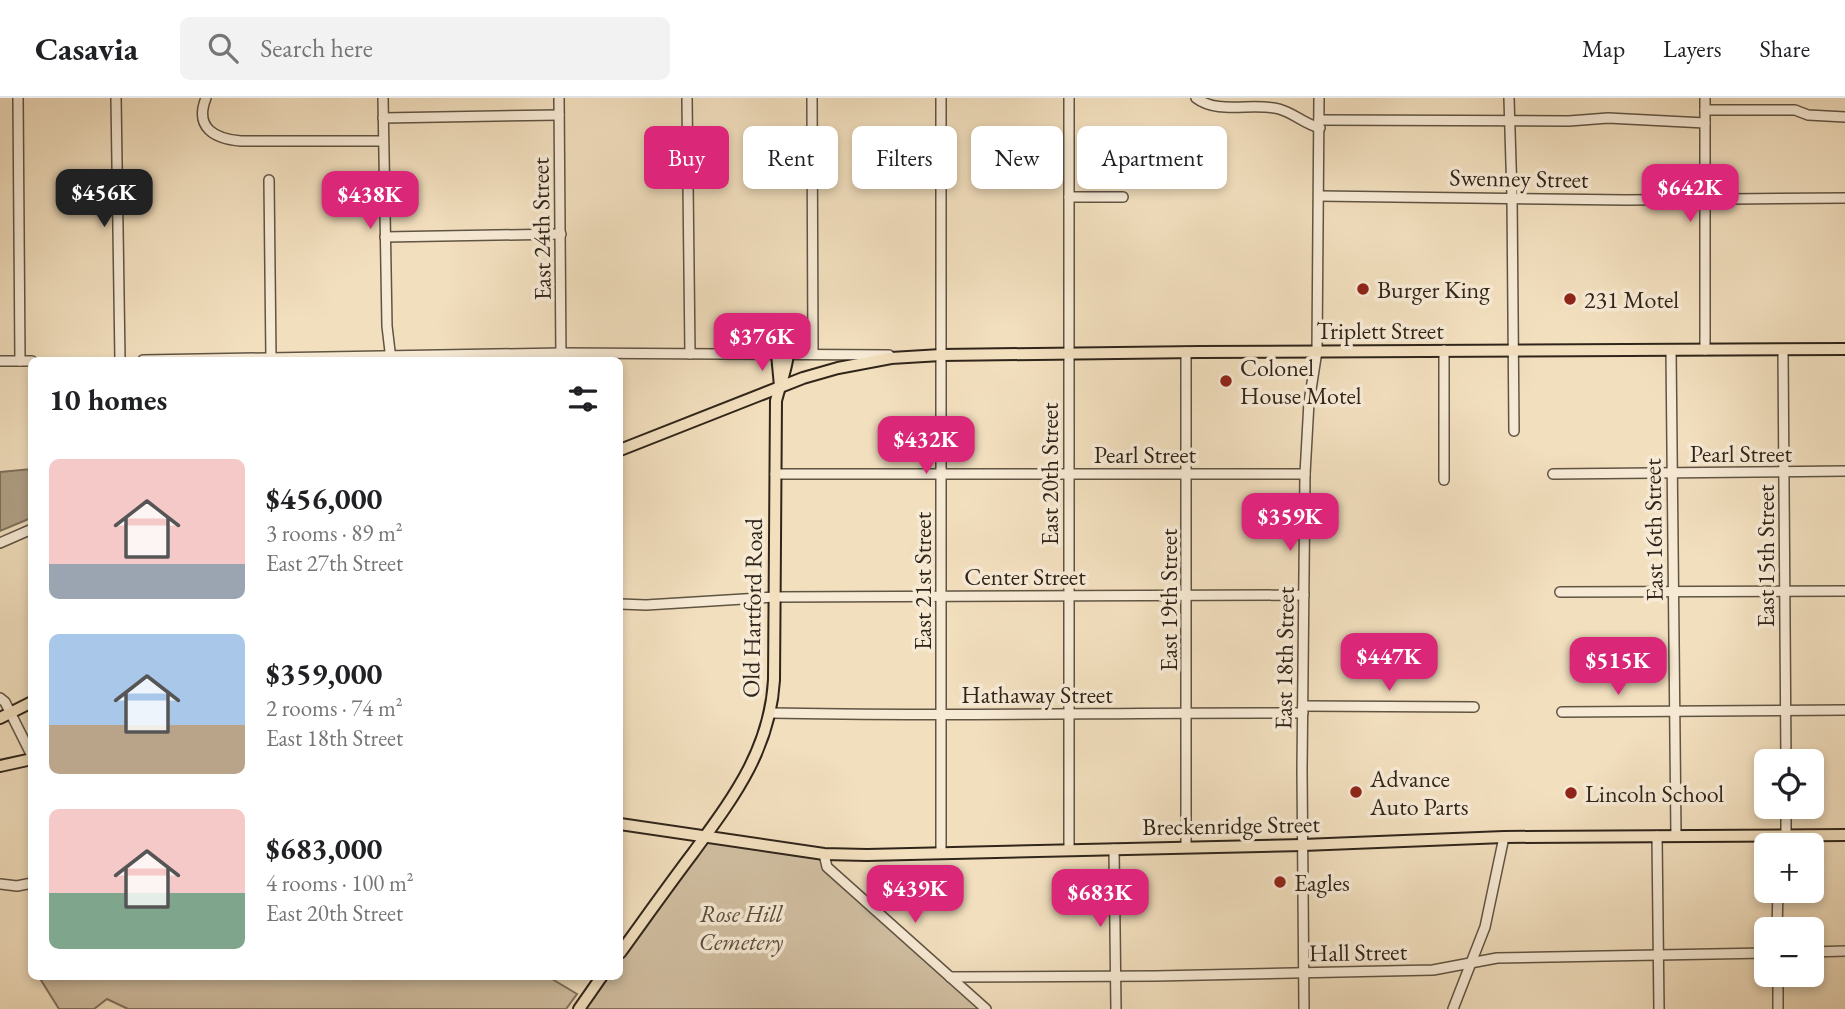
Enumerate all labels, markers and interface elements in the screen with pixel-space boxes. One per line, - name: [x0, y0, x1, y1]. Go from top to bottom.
- search box: [180, 17, 670, 80]
- text: Casavia: [35, 27, 138, 70]
- icon: search: [204, 29, 242, 67]
- text: Search here: [260, 31, 373, 65]
- text: Map: [1582, 33, 1625, 64]
- text: Layers: [1663, 33, 1722, 64]
- text: Share: [1760, 33, 1810, 64]
- chip: Buy: [644, 126, 729, 189]
- chip: Rent: [743, 126, 838, 189]
- chip: Filters: [852, 126, 957, 189]
- chip: New: [971, 126, 1063, 189]
- chip: Apartment: [1077, 126, 1227, 189]
- street label: East 24th Street: [524, 157, 558, 301]
- street label: Swenney Street: [1449, 161, 1589, 195]
- pin: $642K: [1641, 164, 1739, 224]
- pin: $456K: [55, 170, 153, 229]
- pin: $438K: [321, 172, 419, 231]
- text: $642K: [1658, 172, 1722, 202]
- text: $456K: [72, 177, 136, 207]
- text: $438K: [338, 179, 402, 209]
- place label: Burger King: [1377, 274, 1490, 305]
- marker: Burger King: [1355, 281, 1371, 297]
- place label: 231 Motel: [1584, 284, 1679, 315]
- marker: 231 Motel: [1562, 291, 1578, 307]
- pin: $376K: [713, 314, 811, 373]
- street label: Triplett Street: [1316, 315, 1444, 346]
- text: $376K: [730, 321, 794, 351]
- place label: Colonel House Motel: [1240, 352, 1362, 411]
- marker: Colonel House Motel: [1218, 373, 1234, 389]
- text: 10 homes: [49, 380, 167, 419]
- icon: filters: [564, 380, 602, 418]
- street label: East 20th Street: [1034, 402, 1065, 546]
- pin: $432K: [877, 416, 975, 476]
- text: $432K: [894, 424, 958, 454]
- street label: Pearl Street: [1690, 438, 1793, 469]
- street label: Pearl Street: [1094, 439, 1197, 470]
- street label: East 16th Street: [1636, 458, 1670, 602]
- text: $456,000: [266, 479, 382, 518]
- street label: East 15th Street: [1750, 484, 1781, 628]
- icon: home: [105, 487, 189, 571]
- pin: $359K: [1241, 494, 1339, 553]
- text: $359K: [1258, 501, 1322, 531]
- street label: East 21st Street: [907, 511, 938, 650]
- street label: Old Hartford Road: [735, 517, 769, 698]
- text: 3 rooms · 89 m²: [266, 518, 403, 548]
- street label: East 19th Street: [1153, 528, 1184, 672]
- text: East 27th Street: [266, 548, 403, 578]
- street label: Center Street: [964, 561, 1086, 592]
- street label: East 18th Street: [1267, 586, 1301, 730]
- pin: $447K: [1340, 634, 1438, 693]
- pin: $515K: [1569, 638, 1667, 697]
- text: $447K: [1357, 641, 1421, 671]
- text: $515K: [1586, 645, 1650, 675]
- text: $359,000: [266, 654, 382, 693]
- icon: home: [105, 662, 189, 746]
- street label: Hathaway Street: [961, 679, 1113, 710]
- text: 2 rooms · 74 m²: [266, 693, 403, 723]
- text: East 18th Street: [266, 723, 403, 753]
- map controls: [1754, 749, 1824, 987]
- button: locate: [1754, 749, 1824, 819]
- place label: Advance Auto Parts: [1369, 763, 1468, 822]
- place label: Lincoln School: [1585, 778, 1724, 809]
- marker: Advance Auto Parts: [1348, 784, 1364, 800]
- marker: Lincoln School: [1563, 785, 1579, 801]
- street label: Breckenridge Street: [1142, 808, 1321, 842]
- text: $683,000: [266, 829, 382, 868]
- button: +: [1754, 833, 1824, 903]
- icon: home: [105, 837, 189, 921]
- pin: $439K: [866, 866, 964, 925]
- place label: Eagles: [1294, 867, 1350, 898]
- text: 4 rooms · 100 m²: [266, 868, 414, 898]
- pin: $683K: [1051, 870, 1149, 929]
- text: $439K: [883, 873, 947, 903]
- marker: Eagles: [1272, 874, 1288, 890]
- text: $683K: [1068, 877, 1132, 907]
- text: East 20th Street: [266, 898, 403, 928]
- park label: Rose Hill Cemetery: [699, 898, 784, 957]
- button: −: [1754, 917, 1824, 987]
- street label: Hall Street: [1309, 936, 1408, 968]

